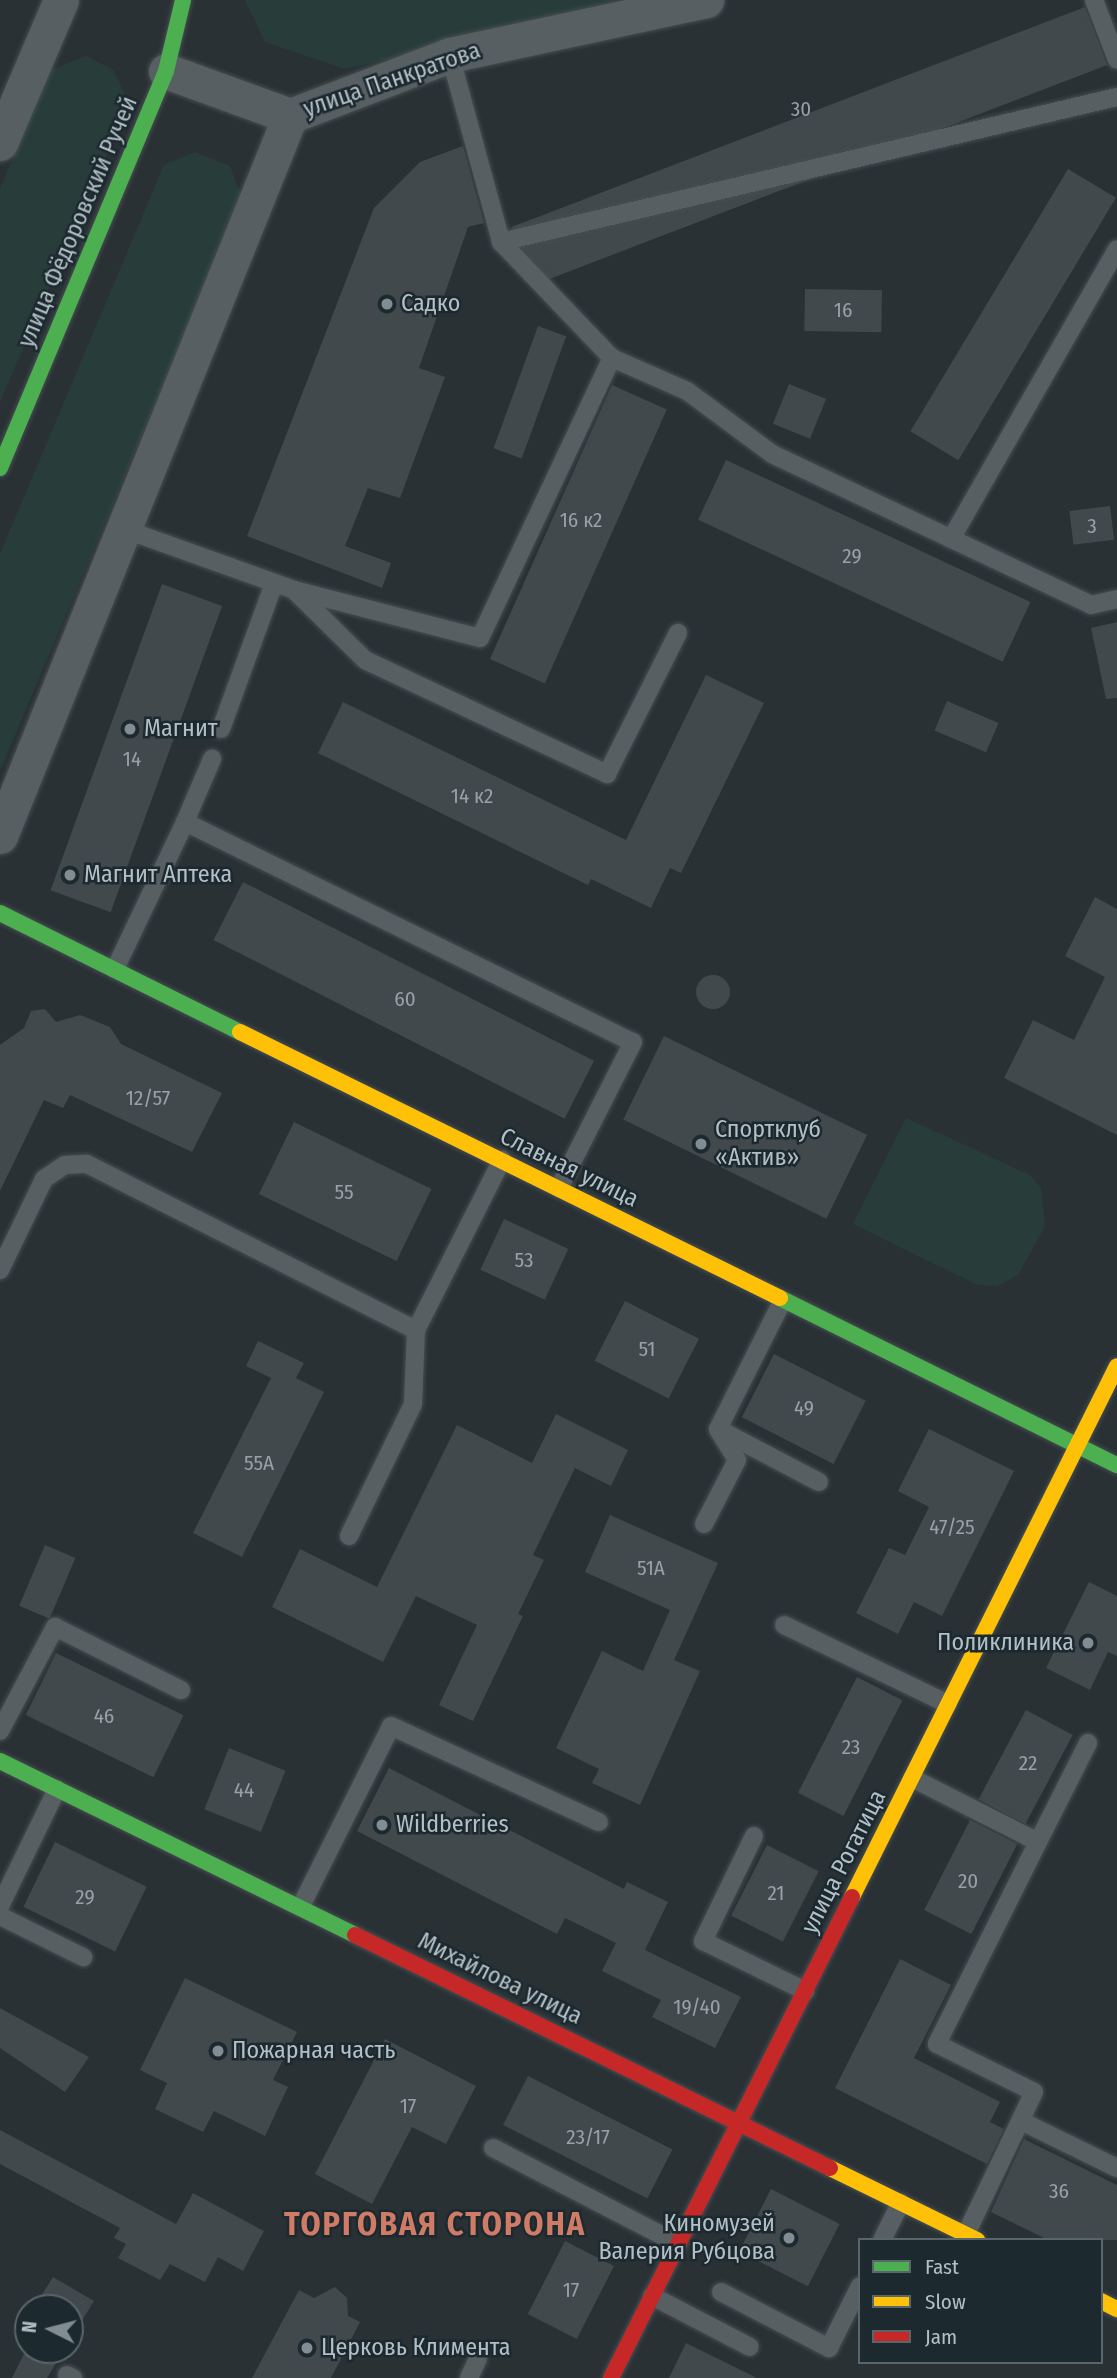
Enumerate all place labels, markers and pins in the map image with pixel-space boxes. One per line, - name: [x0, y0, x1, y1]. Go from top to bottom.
- place label: Садко: [401, 290, 460, 318]
- marker: Садко: [379, 296, 395, 312]
- place label: Магнит: [144, 715, 218, 743]
- marker: Магнит: [122, 721, 138, 737]
- place label: Магнит Аптека: [84, 861, 232, 889]
- marker: Магнит Аптека: [62, 867, 78, 883]
- place label: Спортклуб «Актив»: [715, 1116, 821, 1172]
- marker: Спортклуб «Актив»: [693, 1136, 709, 1152]
- place label: Поликлиника: [937, 1629, 1074, 1657]
- marker: Поликлиника: [1080, 1635, 1096, 1651]
- place label: Wildberries: [396, 1811, 509, 1839]
- marker: Wildberries: [374, 1817, 390, 1833]
- place label: Пожарная часть: [232, 2037, 395, 2065]
- marker: Пожарная часть: [210, 2043, 226, 2059]
- place label: Киномузей Валерия Рубцова: [598, 2210, 775, 2266]
- marker: Киномузей Валерия Рубцова: [781, 2230, 797, 2246]
- place label: Церковь Климента: [321, 2334, 511, 2362]
- marker: Церковь Климента: [299, 2340, 315, 2356]

